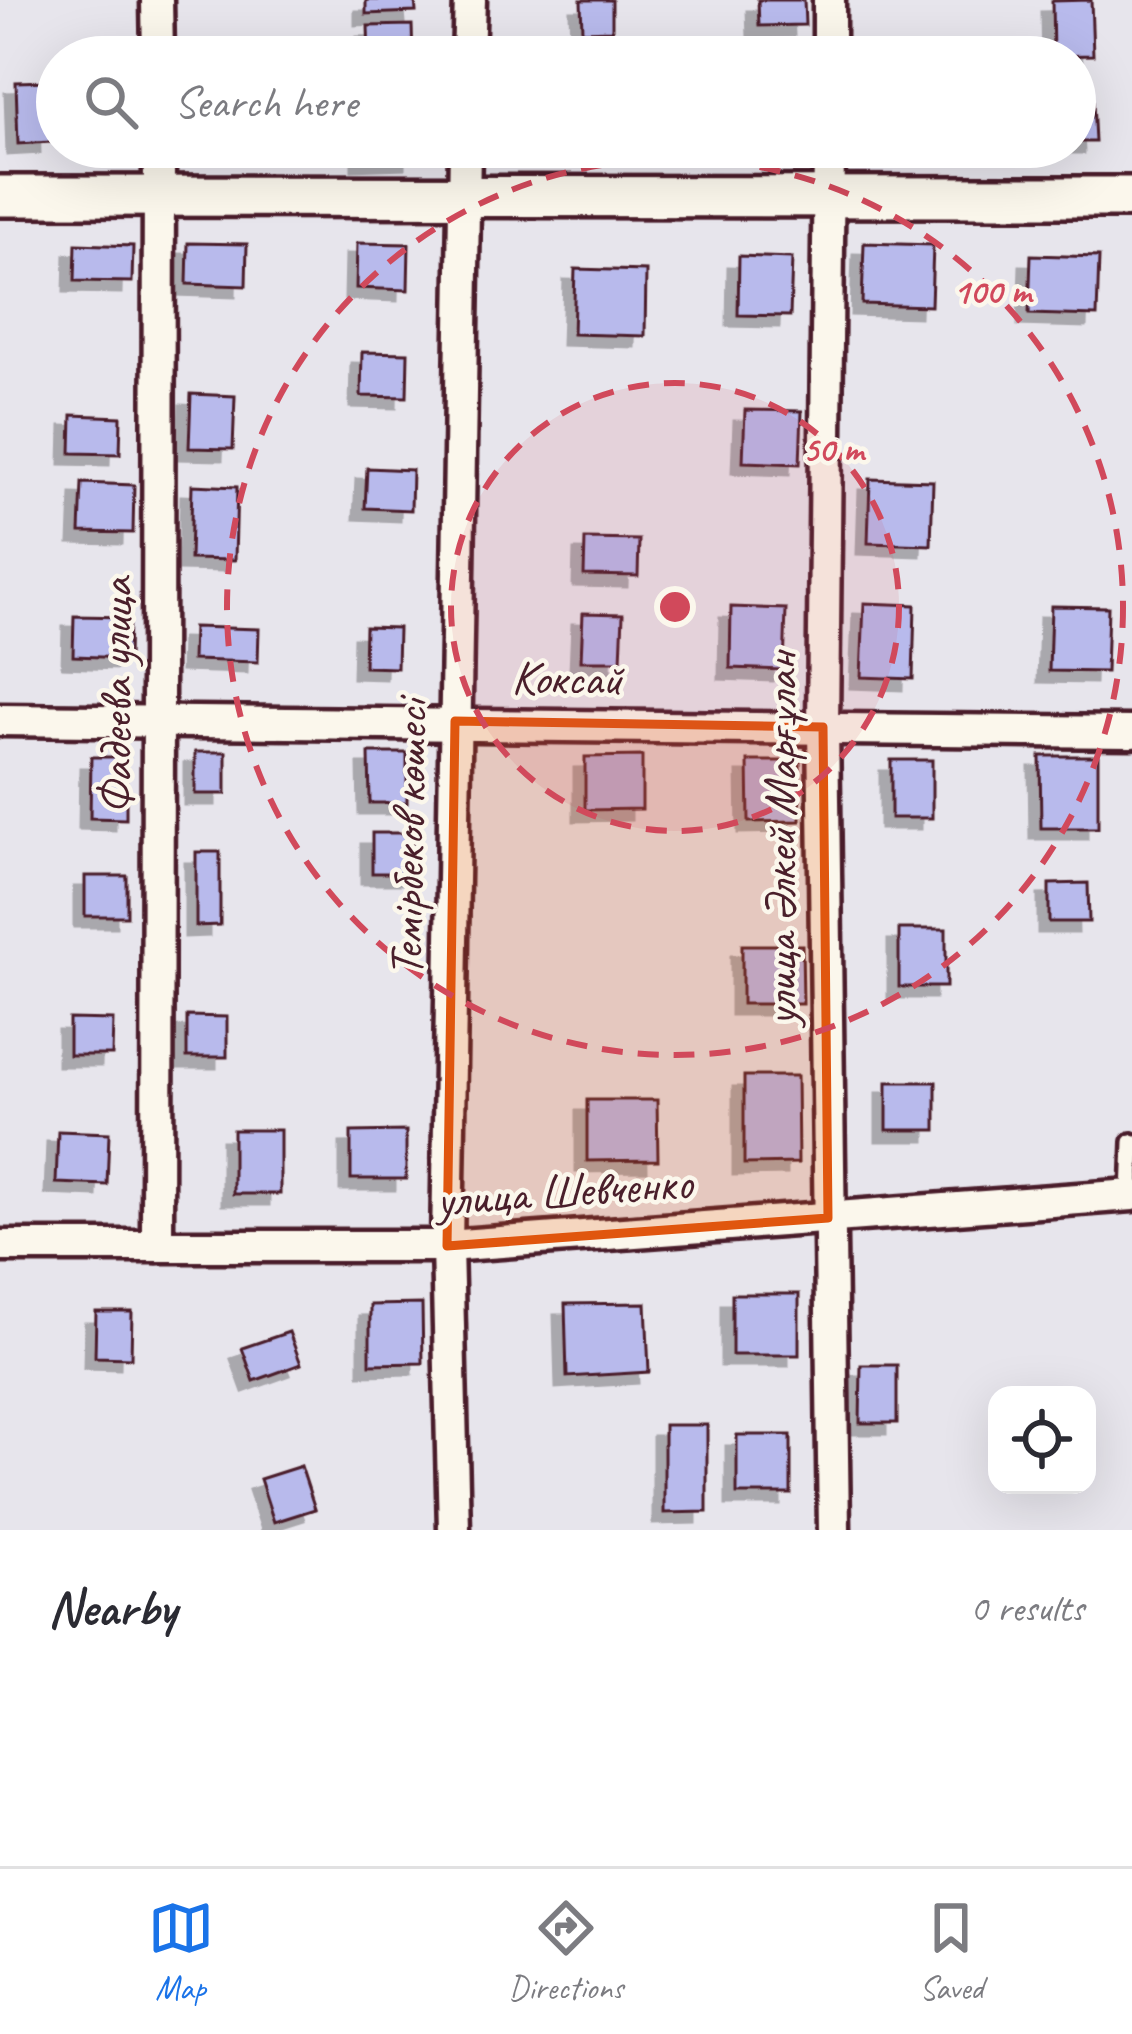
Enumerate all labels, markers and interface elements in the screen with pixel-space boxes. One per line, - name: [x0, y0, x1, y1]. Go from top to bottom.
- search box: [36, 36, 1096, 168]
- icon: search: [78, 69, 144, 135]
- text: Search here: [174, 74, 357, 131]
- text: 100 m: [953, 268, 1034, 314]
- text: 50 m: [802, 426, 867, 472]
- street label: Фадеева улица: [85, 575, 145, 814]
- centre of rings: [654, 586, 696, 628]
- street label: Коксай: [511, 647, 626, 709]
- street label: улица Әлкей Марғұлан: [750, 649, 810, 1029]
- street label: Темірбеков көшесі: [376, 694, 441, 977]
- street label: улица Шевченко: [431, 1152, 696, 1230]
- map controls: [988, 1386, 1096, 1494]
- button: locate: [988, 1386, 1096, 1494]
- text: Nearby: [48, 1576, 176, 1640]
- text: 0 results: [970, 1584, 1084, 1633]
- tab: Map: [148, 1895, 214, 2009]
- tab: Directions: [509, 1895, 623, 2009]
- tab: Saved: [918, 1895, 984, 2009]

